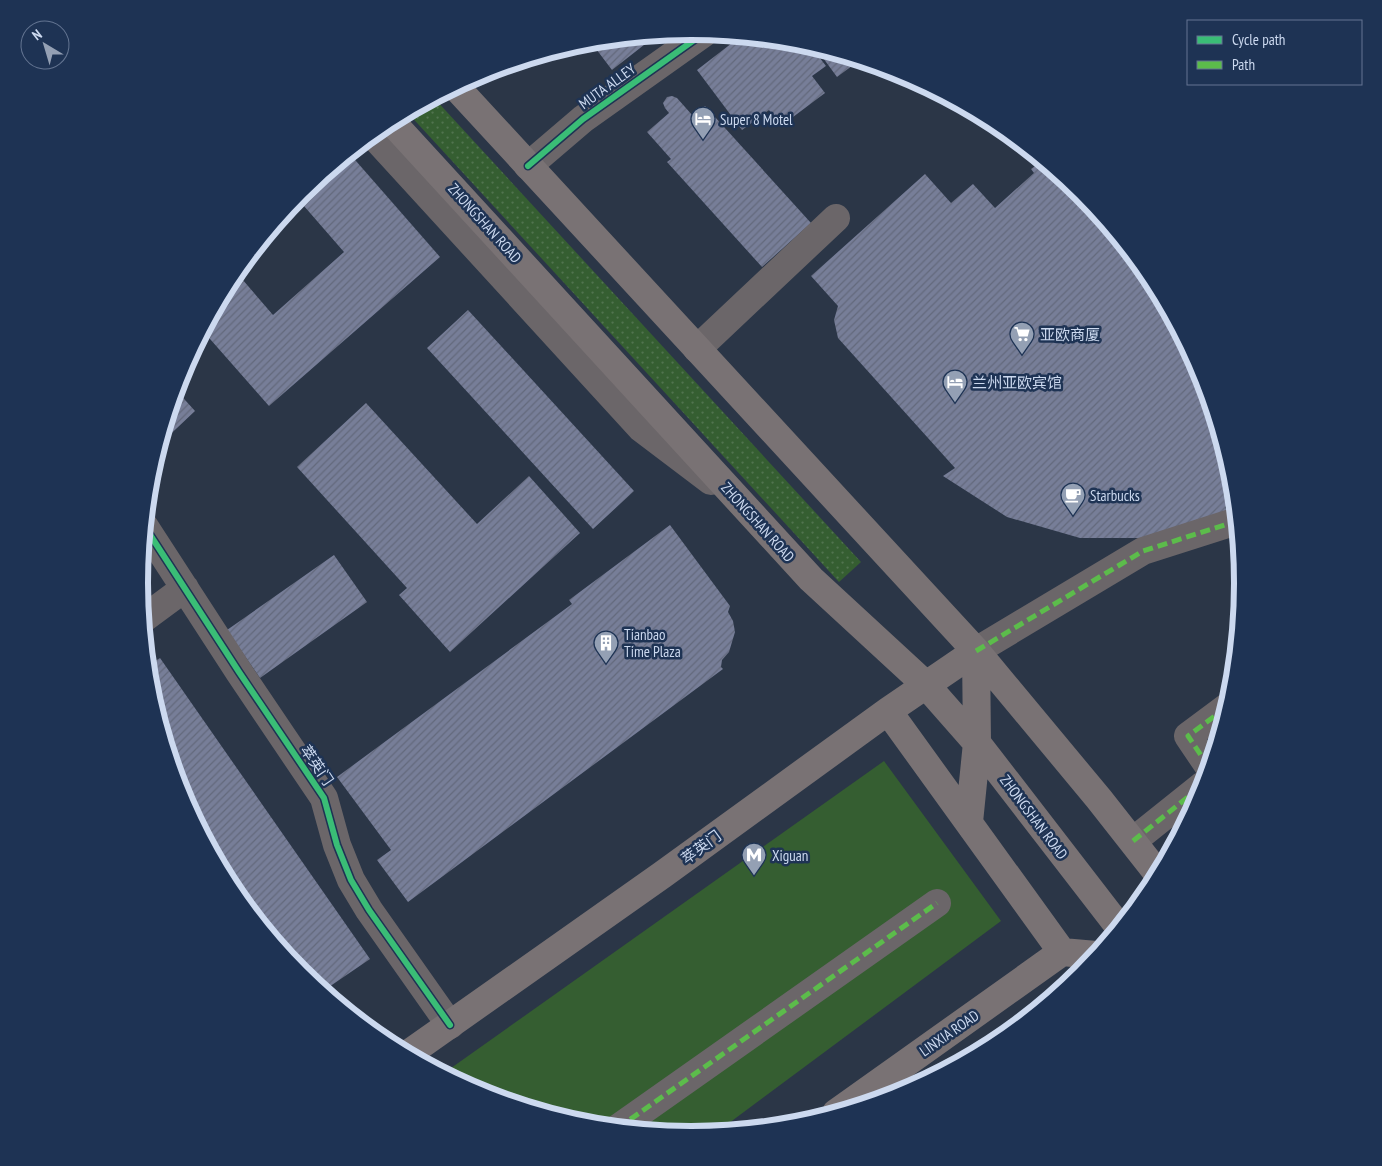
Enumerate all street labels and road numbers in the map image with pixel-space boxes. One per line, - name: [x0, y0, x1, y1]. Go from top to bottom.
- street label: MUTA ALLEY: [575, 59, 639, 113]
- street label: ZHONGSHAN ROAD: [444, 179, 526, 267]
- street label: ZHONGSHAN ROAD: [717, 478, 799, 566]
- street label: 萃英门: [297, 741, 337, 789]
- street label: ZHONGSHAN ROAD: [996, 771, 1072, 863]
- street label: 萃英门: [677, 826, 725, 868]
- street label: LINXIA ROAD: [916, 1006, 982, 1060]

